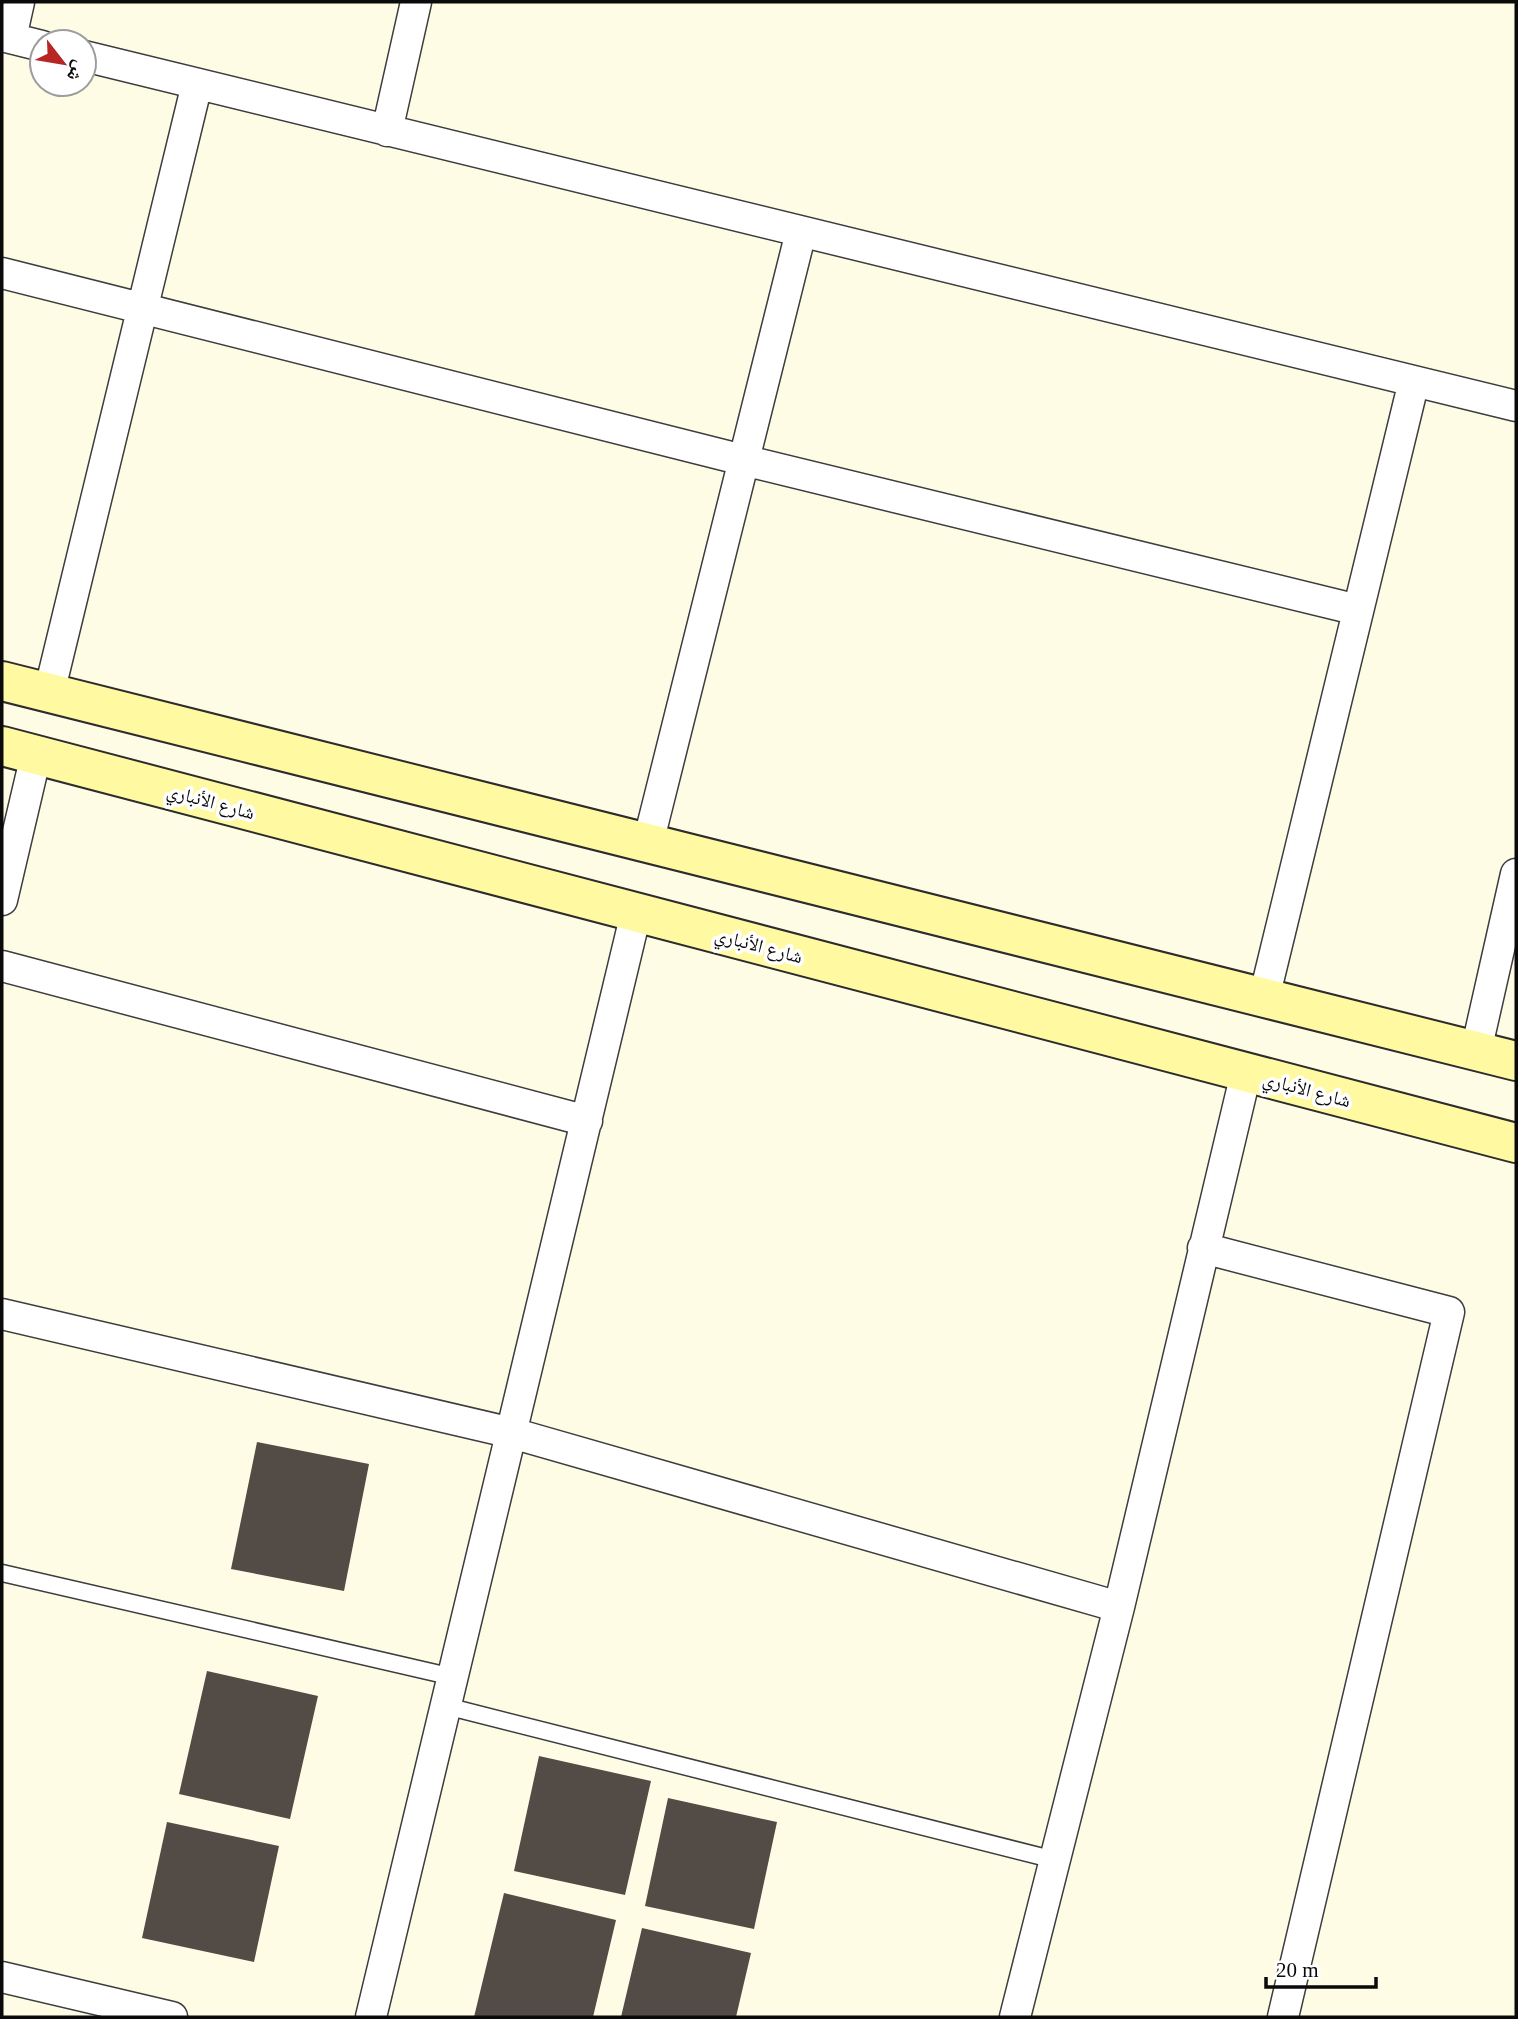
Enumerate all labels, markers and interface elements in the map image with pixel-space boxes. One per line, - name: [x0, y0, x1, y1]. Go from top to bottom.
- north arrow: [28, 28, 98, 98]
- text: ش: [62, 57, 91, 86]
- street label: شارع الأنباري: [163, 780, 257, 828]
- street label: شارع الأنباري: [711, 924, 805, 972]
- street label: شارع الأنباري: [1259, 1068, 1353, 1116]
- scale bar: [1266, 1946, 1376, 1990]
- text: 20 m: [1276, 1958, 1319, 1982]

